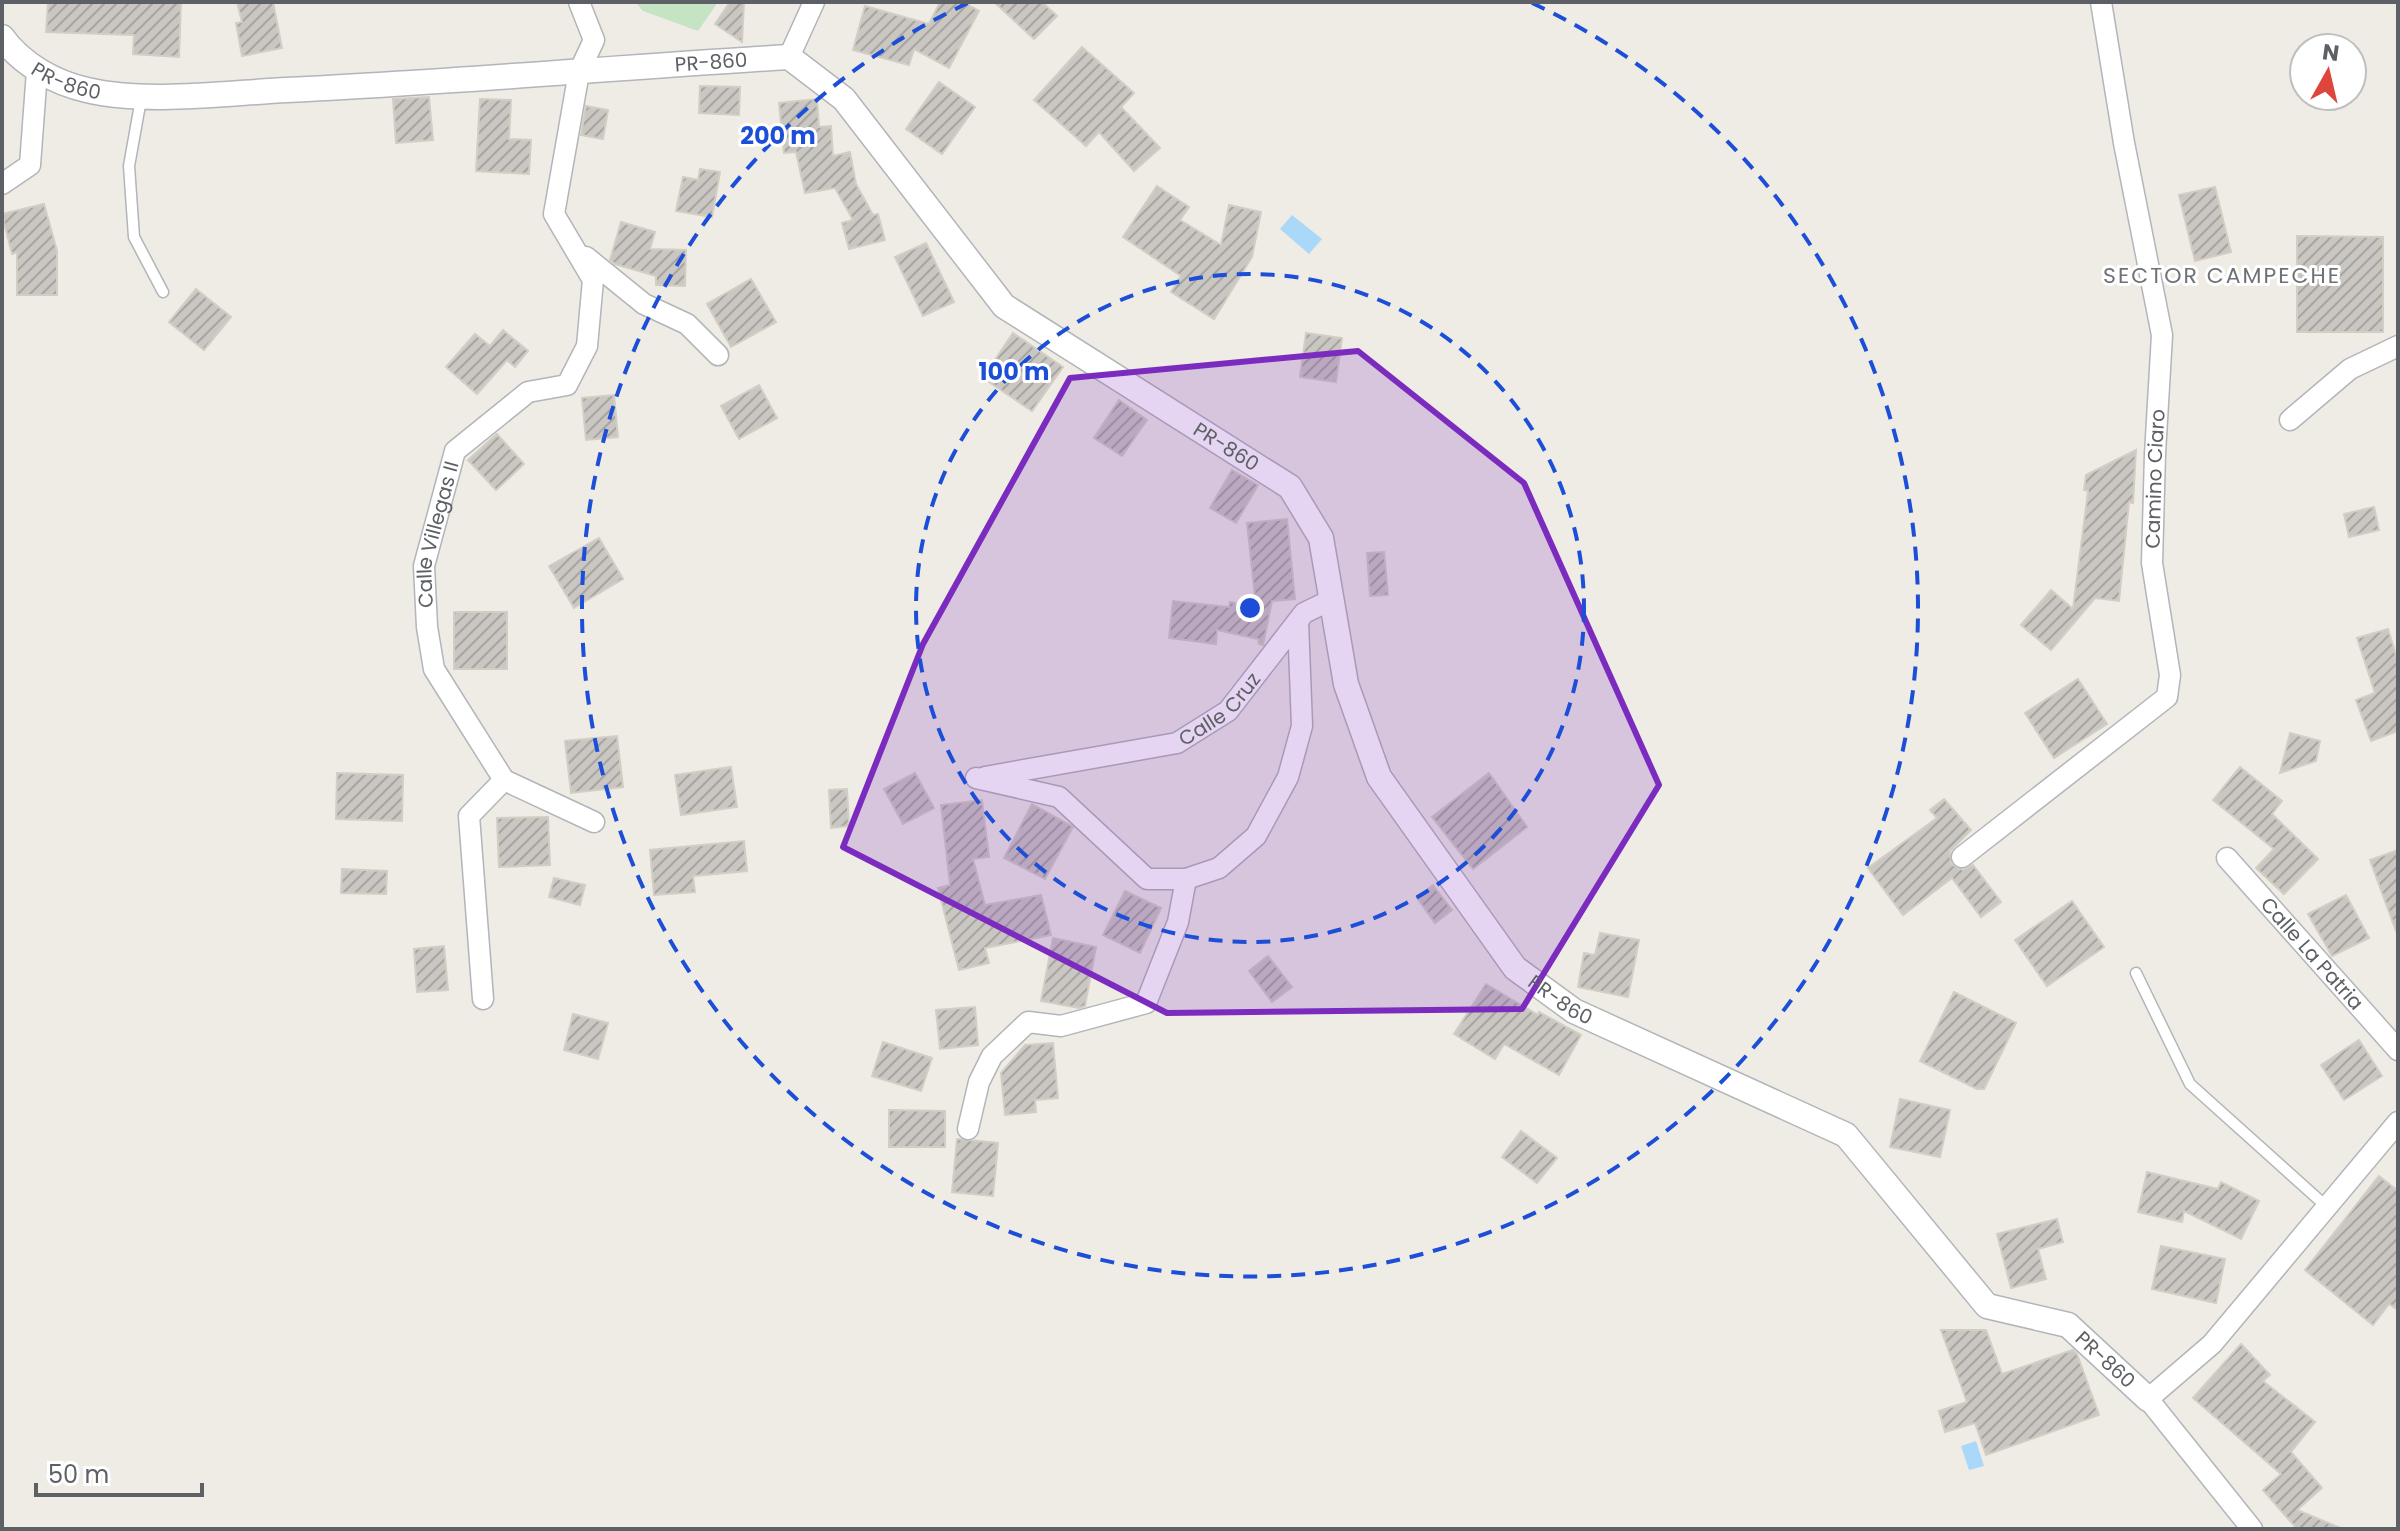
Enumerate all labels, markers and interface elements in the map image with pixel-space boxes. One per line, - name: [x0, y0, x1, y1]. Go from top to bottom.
- north arrow: [2288, 32, 2368, 112]
- text: N: [2320, 36, 2341, 69]
- street label: PR-860: [674, 46, 748, 78]
- street label: PR-860: [26, 55, 103, 107]
- text: 200 m: [740, 119, 816, 152]
- district label: SECTOR CAMPECHE: [2103, 260, 2341, 291]
- text: 100 m: [979, 355, 1049, 388]
- street label: Camino Ciaro: [2138, 408, 2172, 549]
- street label: PR-860: [1188, 415, 1265, 478]
- street label: Calle Villegas II: [410, 458, 466, 609]
- centre of rings: [1236, 594, 1264, 622]
- street label: Calle Cruz: [1173, 666, 1267, 753]
- street label: Calle La Patria: [2254, 891, 2370, 1016]
- street label: PR-860: [1522, 968, 1597, 1032]
- street label: PR-860: [2069, 1325, 2142, 1395]
- scale bar: [36, 1447, 202, 1497]
- text: 50 m: [48, 1458, 109, 1491]

